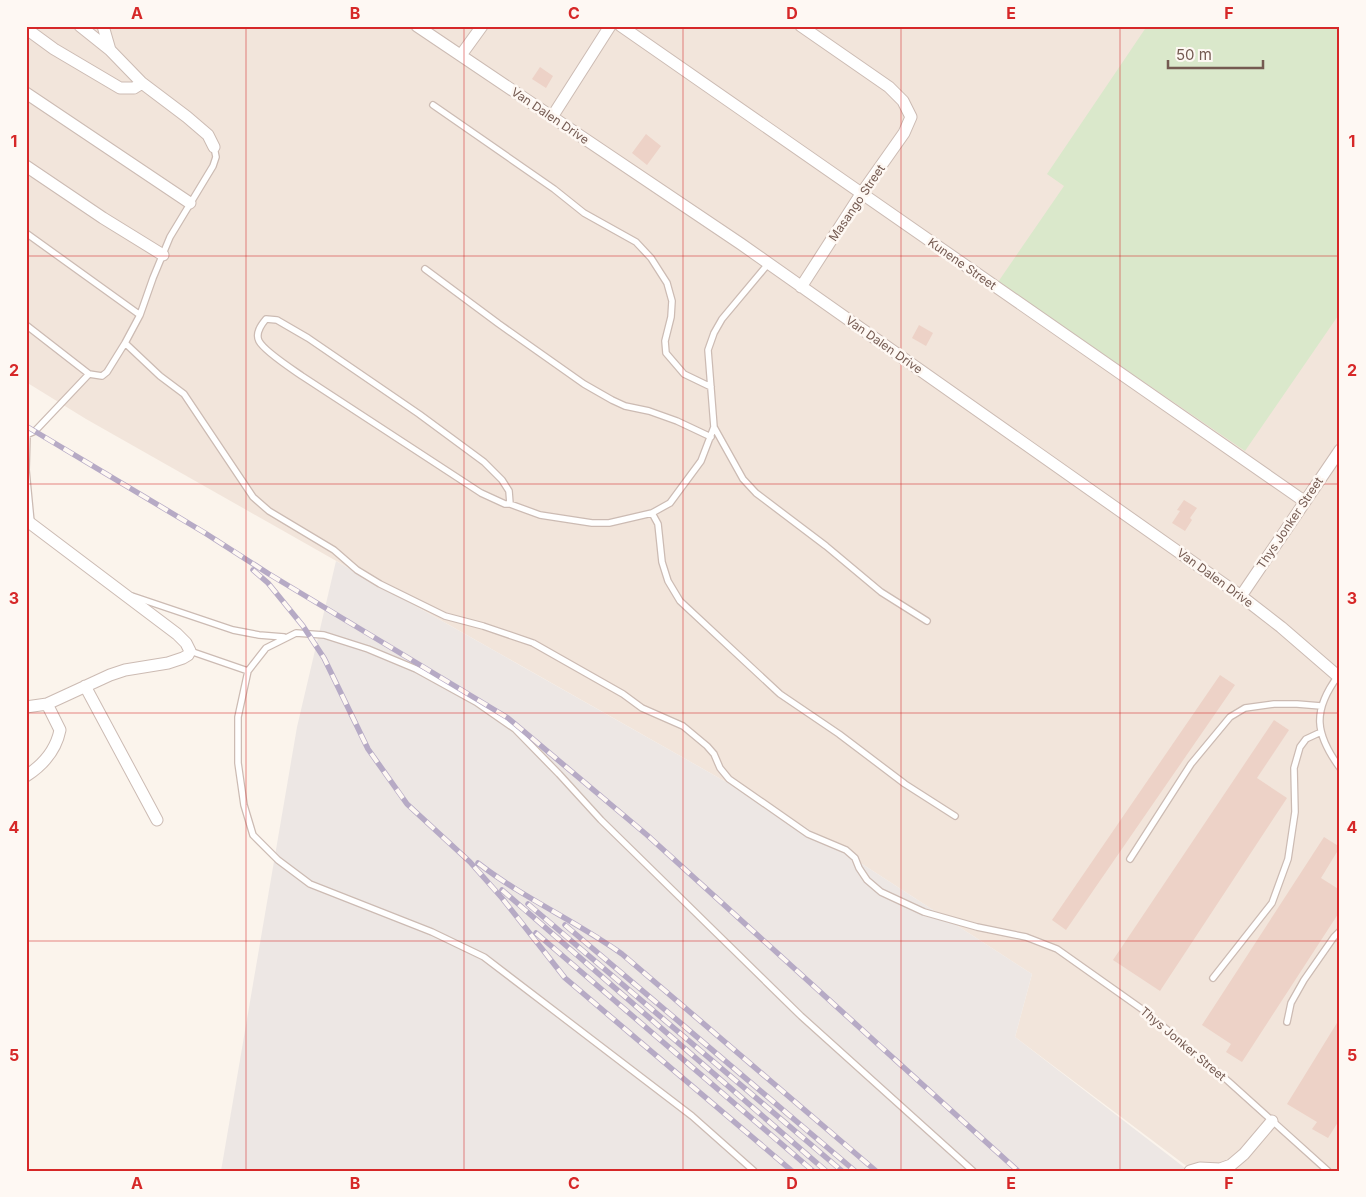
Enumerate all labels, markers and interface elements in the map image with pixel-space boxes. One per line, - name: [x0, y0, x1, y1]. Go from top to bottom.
- text: A: [131, 3, 143, 23]
- text: B: [350, 3, 360, 23]
- text: C: [568, 3, 580, 23]
- text: D: [786, 3, 798, 23]
- text: E: [1006, 3, 1016, 23]
- text: F: [1224, 3, 1234, 23]
- scale bar: [1168, 38, 1264, 70]
- text: 50 m: [1176, 45, 1212, 64]
- street label: Van Dalen Drive: [509, 84, 592, 147]
- text: 1: [11, 131, 17, 151]
- text: 1: [1349, 131, 1355, 151]
- street label: Masango Street: [825, 161, 888, 244]
- street label: Kunene Street: [925, 234, 999, 293]
- street label: Van Dalen Drive: [843, 313, 926, 377]
- text: 2: [9, 360, 19, 380]
- text: 2: [1347, 360, 1357, 380]
- street label: Thys Jonker Street: [1253, 474, 1326, 571]
- street label: Van Dalen Drive: [1174, 545, 1256, 610]
- text: 3: [9, 588, 19, 608]
- text: 3: [1347, 588, 1357, 608]
- text: 4: [9, 817, 20, 837]
- text: 4: [1347, 817, 1358, 837]
- street label: Thys Jonker Street: [1137, 1003, 1229, 1084]
- text: 5: [9, 1045, 19, 1065]
- text: 5: [1347, 1045, 1357, 1065]
- text: A: [131, 1173, 143, 1193]
- text: B: [350, 1173, 360, 1193]
- text: C: [568, 1173, 580, 1193]
- text: D: [786, 1173, 798, 1193]
- text: E: [1006, 1173, 1016, 1193]
- text: F: [1224, 1173, 1234, 1193]

